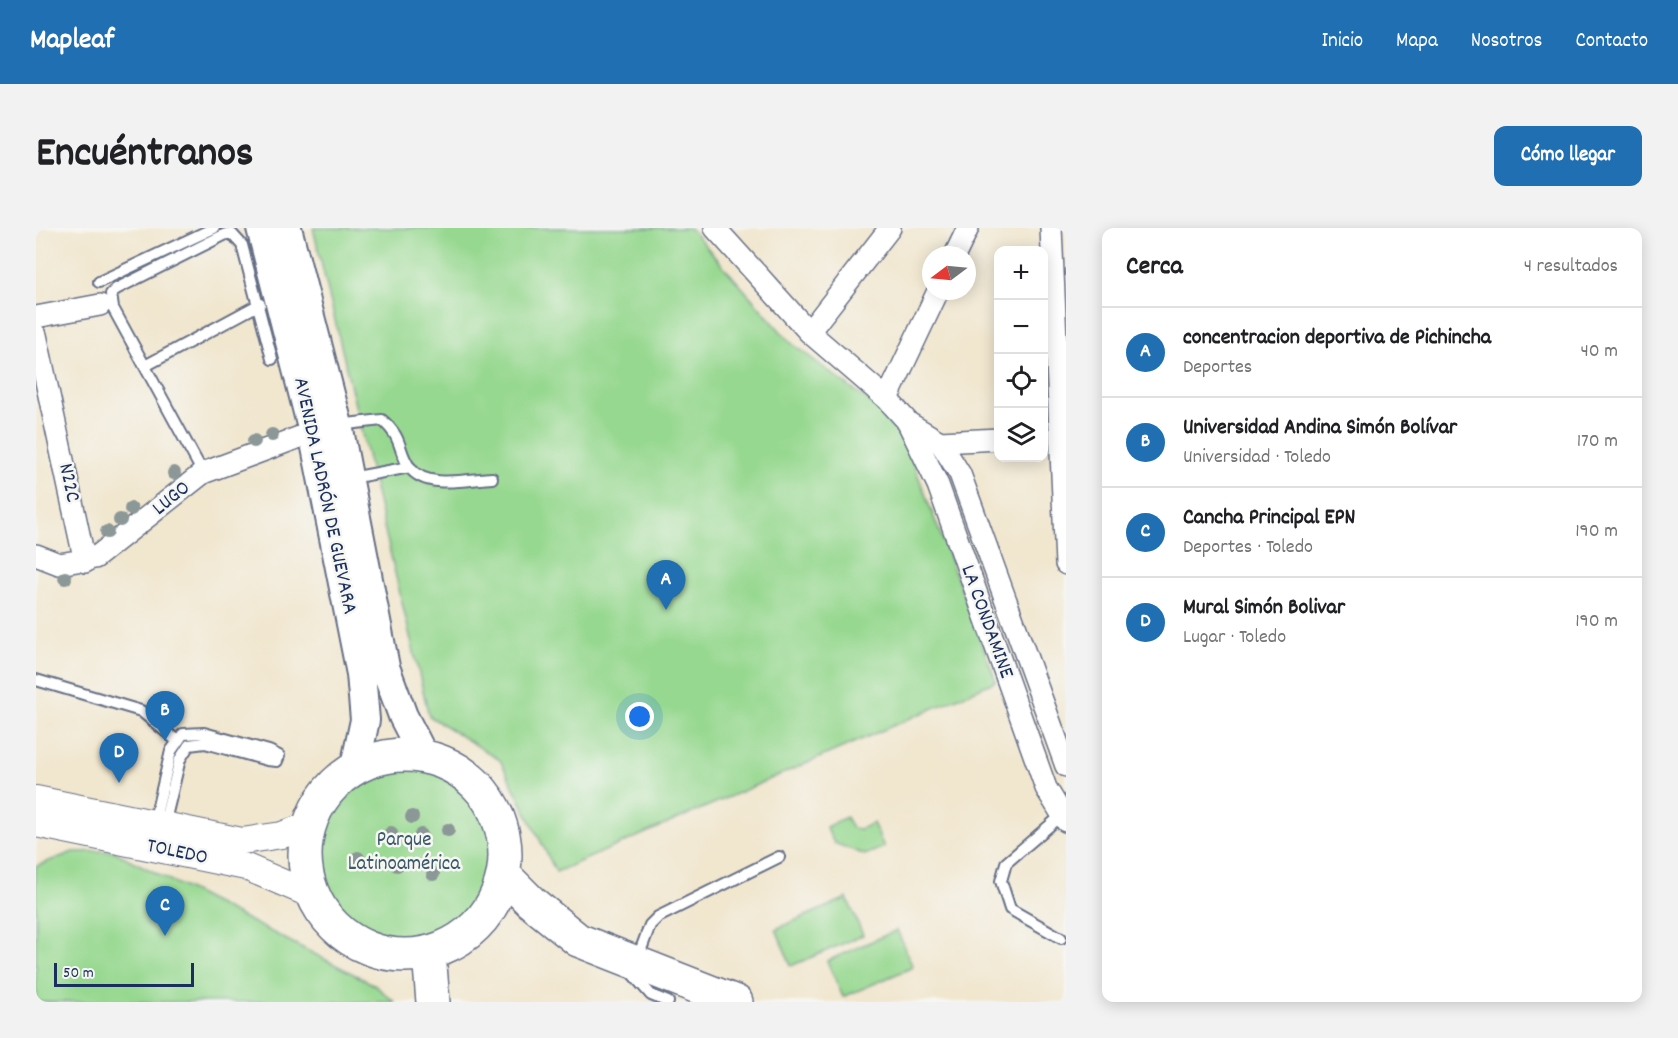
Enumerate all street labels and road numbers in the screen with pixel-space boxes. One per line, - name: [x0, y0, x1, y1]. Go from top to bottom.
- street label: AVENIDA LADRÓN DE GUEVARA: [284, 375, 364, 617]
- street label: N22C: [49, 461, 87, 505]
- street label: LUGO: [146, 474, 198, 524]
- street label: LA CONDAMINE: [952, 561, 1021, 683]
- street label: TOLEDO: [144, 832, 210, 874]

